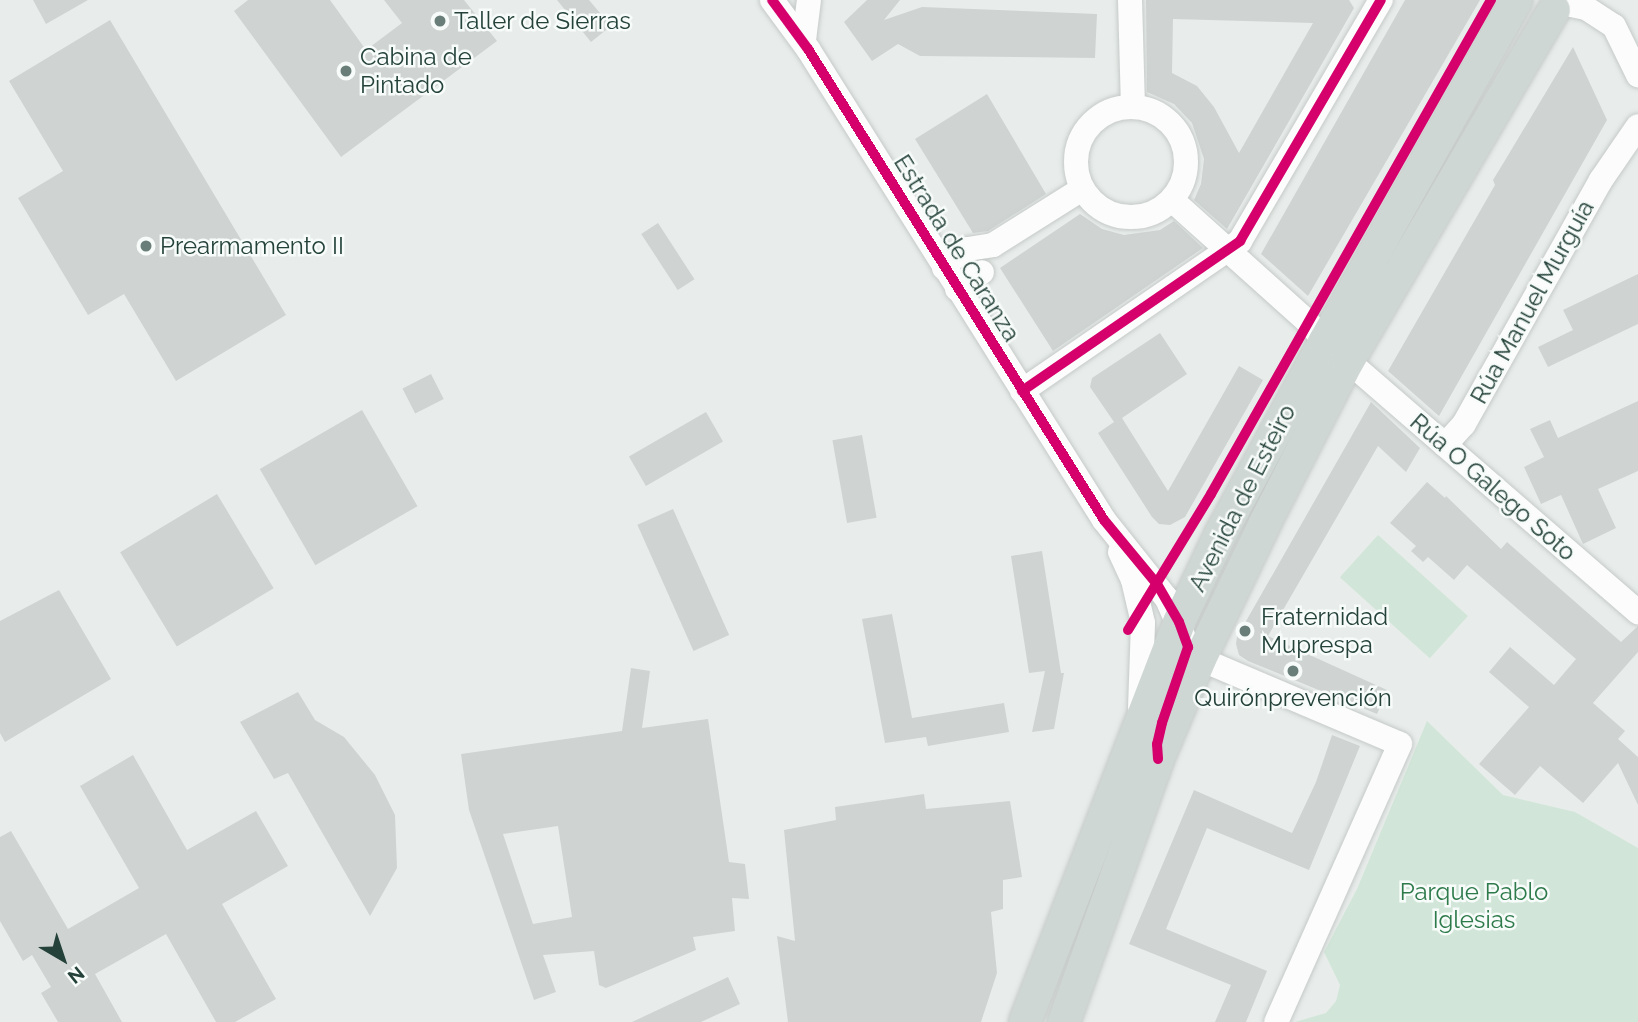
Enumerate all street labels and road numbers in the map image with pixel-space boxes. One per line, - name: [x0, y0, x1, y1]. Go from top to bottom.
- street label: Estrada de Caranza: [888, 149, 1026, 347]
- street label: Rúa Manuel Murguía: [1464, 195, 1600, 409]
- street label: Avenida de Esteiro: [1182, 400, 1302, 596]
- street label: Rúa O Galego Soto: [1404, 407, 1582, 567]

